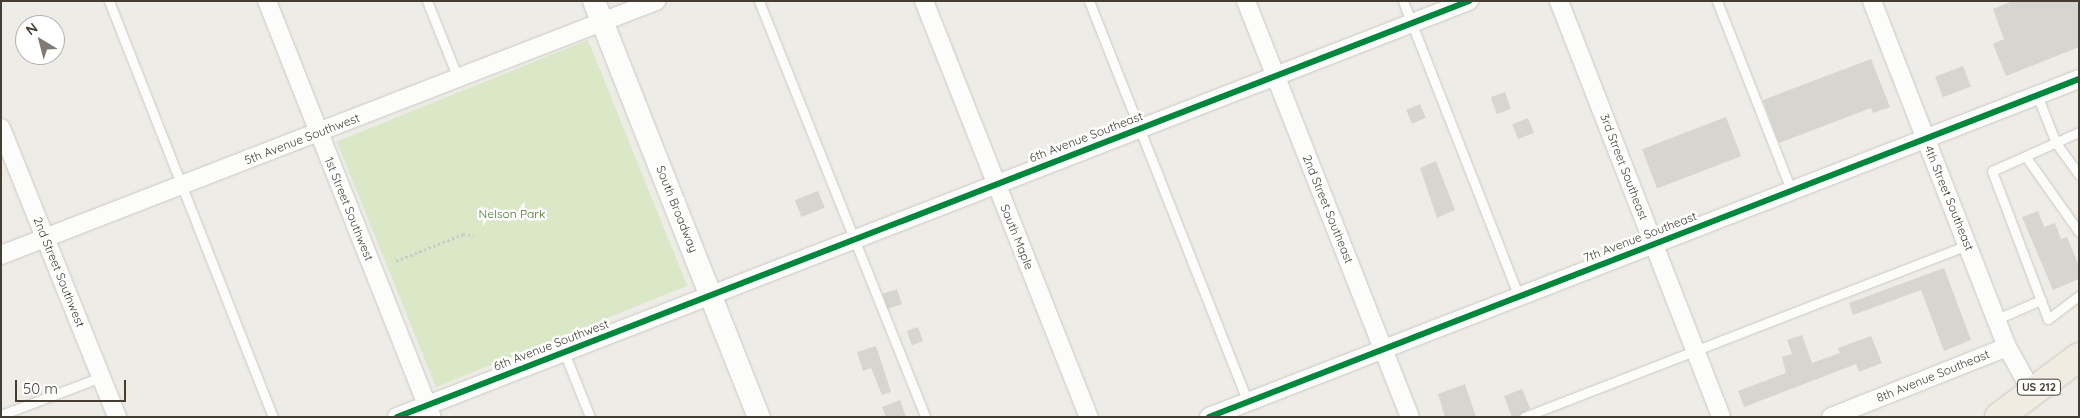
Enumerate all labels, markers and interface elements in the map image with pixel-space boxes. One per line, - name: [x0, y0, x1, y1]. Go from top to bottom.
- north arrow: [15, 15, 65, 65]
- text: N: [22, 19, 41, 39]
- street label: 6th Avenue Southeast: [1027, 109, 1145, 165]
- street label: 5th Avenue Southwest: [242, 110, 362, 168]
- street label: 3rd Street Southeast: [1597, 112, 1651, 222]
- street label: 4th Street Southeast: [1921, 143, 1977, 253]
- street label: 2nd Street Southeast: [1300, 153, 1356, 265]
- street label: 1st Street Southwest: [322, 155, 376, 263]
- street label: South Broadway: [653, 164, 701, 254]
- street label: South Maple: [997, 202, 1037, 272]
- park label: Nelson Park: [479, 207, 545, 221]
- street label: 7th Avenue Southeast: [1581, 209, 1699, 265]
- street label: 2nd Street Southwest: [30, 215, 88, 329]
- street label: 6th Avenue Southwest: [491, 316, 611, 374]
- street label: 8th Avenue Southeast: [1874, 347, 1992, 405]
- scale bar: [18, 370, 129, 402]
- road number: US 212: [2016, 378, 2062, 396]
- text: 50 m: [23, 379, 58, 398]

